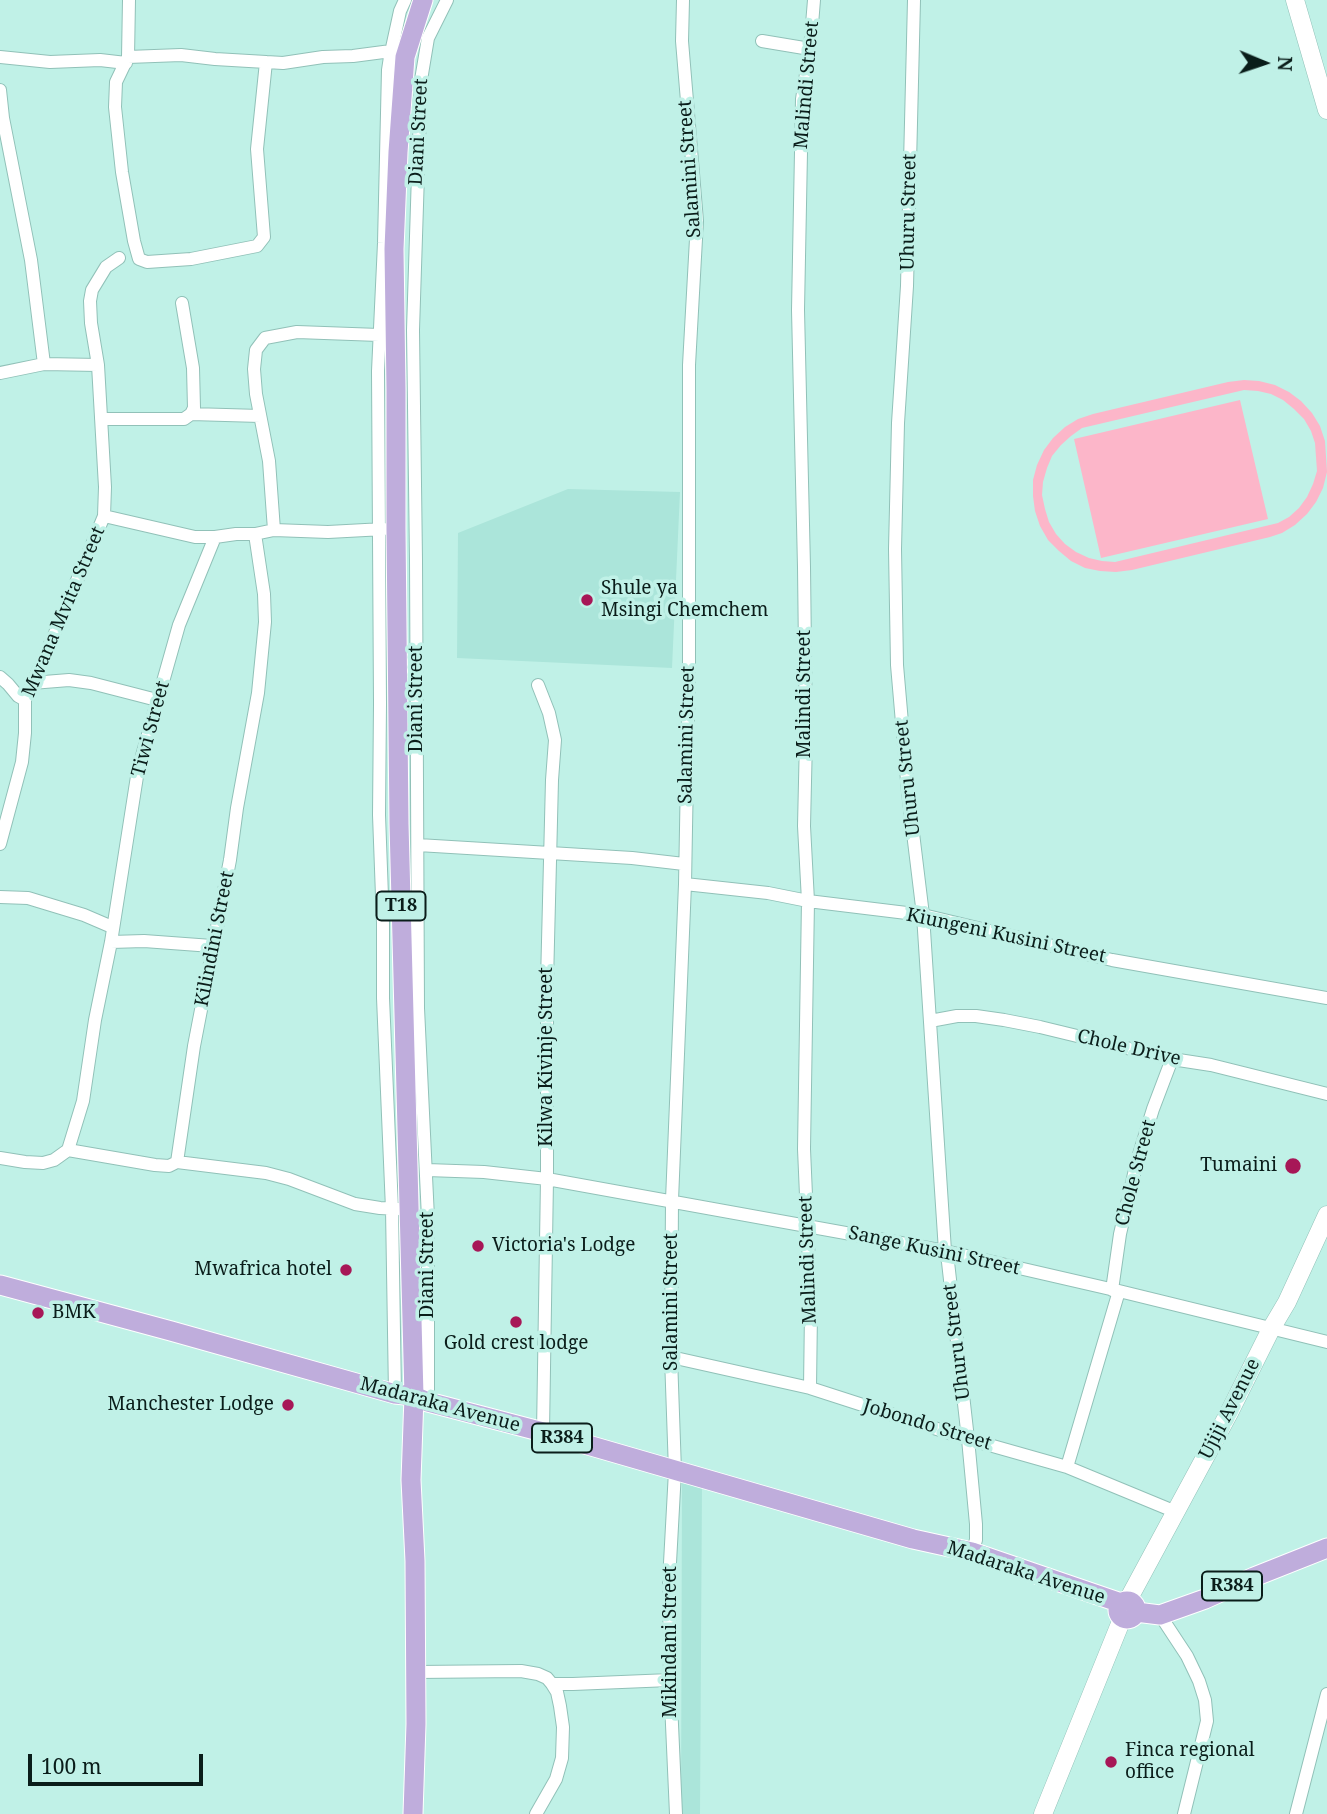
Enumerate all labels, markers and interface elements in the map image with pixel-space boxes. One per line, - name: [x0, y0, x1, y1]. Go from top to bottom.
- street label: Malindi Street: [790, 20, 824, 150]
- north arrow: [1229, 28, 1299, 98]
- text: N: [1272, 56, 1298, 72]
- street label: Diani Street: [405, 78, 433, 186]
- street label: Salamini Street: [674, 99, 706, 239]
- street label: Uhuru Street: [897, 153, 921, 271]
- street label: Mwana Mvita Street: [18, 523, 110, 701]
- place label: Shule ya Msingi Chemchem: [601, 578, 768, 622]
- marker: Shule ya Msingi Chemchem: [579, 592, 595, 608]
- street label: Malindi Street: [794, 630, 816, 758]
- street label: Diani Street: [406, 646, 428, 752]
- street label: Salamini Street: [674, 666, 700, 804]
- street label: Tiwi Street: [127, 679, 175, 779]
- street label: Uhuru Street: [891, 719, 925, 837]
- street label: Kilindini Street: [191, 869, 239, 1009]
- road number: T18: [376, 891, 426, 920]
- street label: Kiungeni Kusini Street: [904, 904, 1108, 968]
- street label: Kilwa Kivinje Street: [536, 967, 558, 1147]
- street label: Chole Drive: [1075, 1025, 1183, 1071]
- street label: Chole Street: [1111, 1118, 1161, 1228]
- place label: Tumaini: [1200, 1155, 1277, 1177]
- marker: Tumaini: [1283, 1156, 1303, 1176]
- street label: Malindi Street: [794, 1195, 822, 1325]
- street label: Diani Street: [417, 1212, 439, 1318]
- street label: Sange Kusini Street: [846, 1222, 1022, 1280]
- street label: Salamini Street: [661, 1233, 683, 1371]
- place label: Victoria's Lodge: [492, 1235, 635, 1257]
- marker: Victoria's Lodge: [470, 1238, 486, 1254]
- place label: Mwafrica hotel: [194, 1259, 332, 1281]
- marker: Mwafrica hotel: [338, 1262, 354, 1278]
- street label: Uhuru Street: [939, 1283, 975, 1401]
- place label: BMK: [52, 1302, 96, 1324]
- marker: BMK: [30, 1305, 46, 1321]
- marker: Gold crest lodge: [508, 1314, 524, 1330]
- place label: Gold crest lodge: [444, 1333, 588, 1355]
- street label: Ujiji Avenue: [1195, 1355, 1265, 1463]
- street label: Madaraka Avenue: [357, 1373, 523, 1437]
- place label: Manchester Lodge: [107, 1394, 274, 1416]
- street label: Jobondo Street: [860, 1395, 994, 1455]
- marker: Manchester Lodge: [280, 1397, 296, 1413]
- road number: R384: [532, 1423, 592, 1452]
- street label: Madaraka Avenue: [944, 1537, 1108, 1609]
- street label: Mikindani Street: [660, 1566, 682, 1718]
- road number: R384: [1202, 1572, 1262, 1601]
- place label: Finca regional office: [1125, 1740, 1255, 1784]
- scale bar: [32, 1741, 206, 1785]
- text: 100 m: [41, 1752, 102, 1780]
- marker: Finca regional office: [1103, 1754, 1119, 1770]

